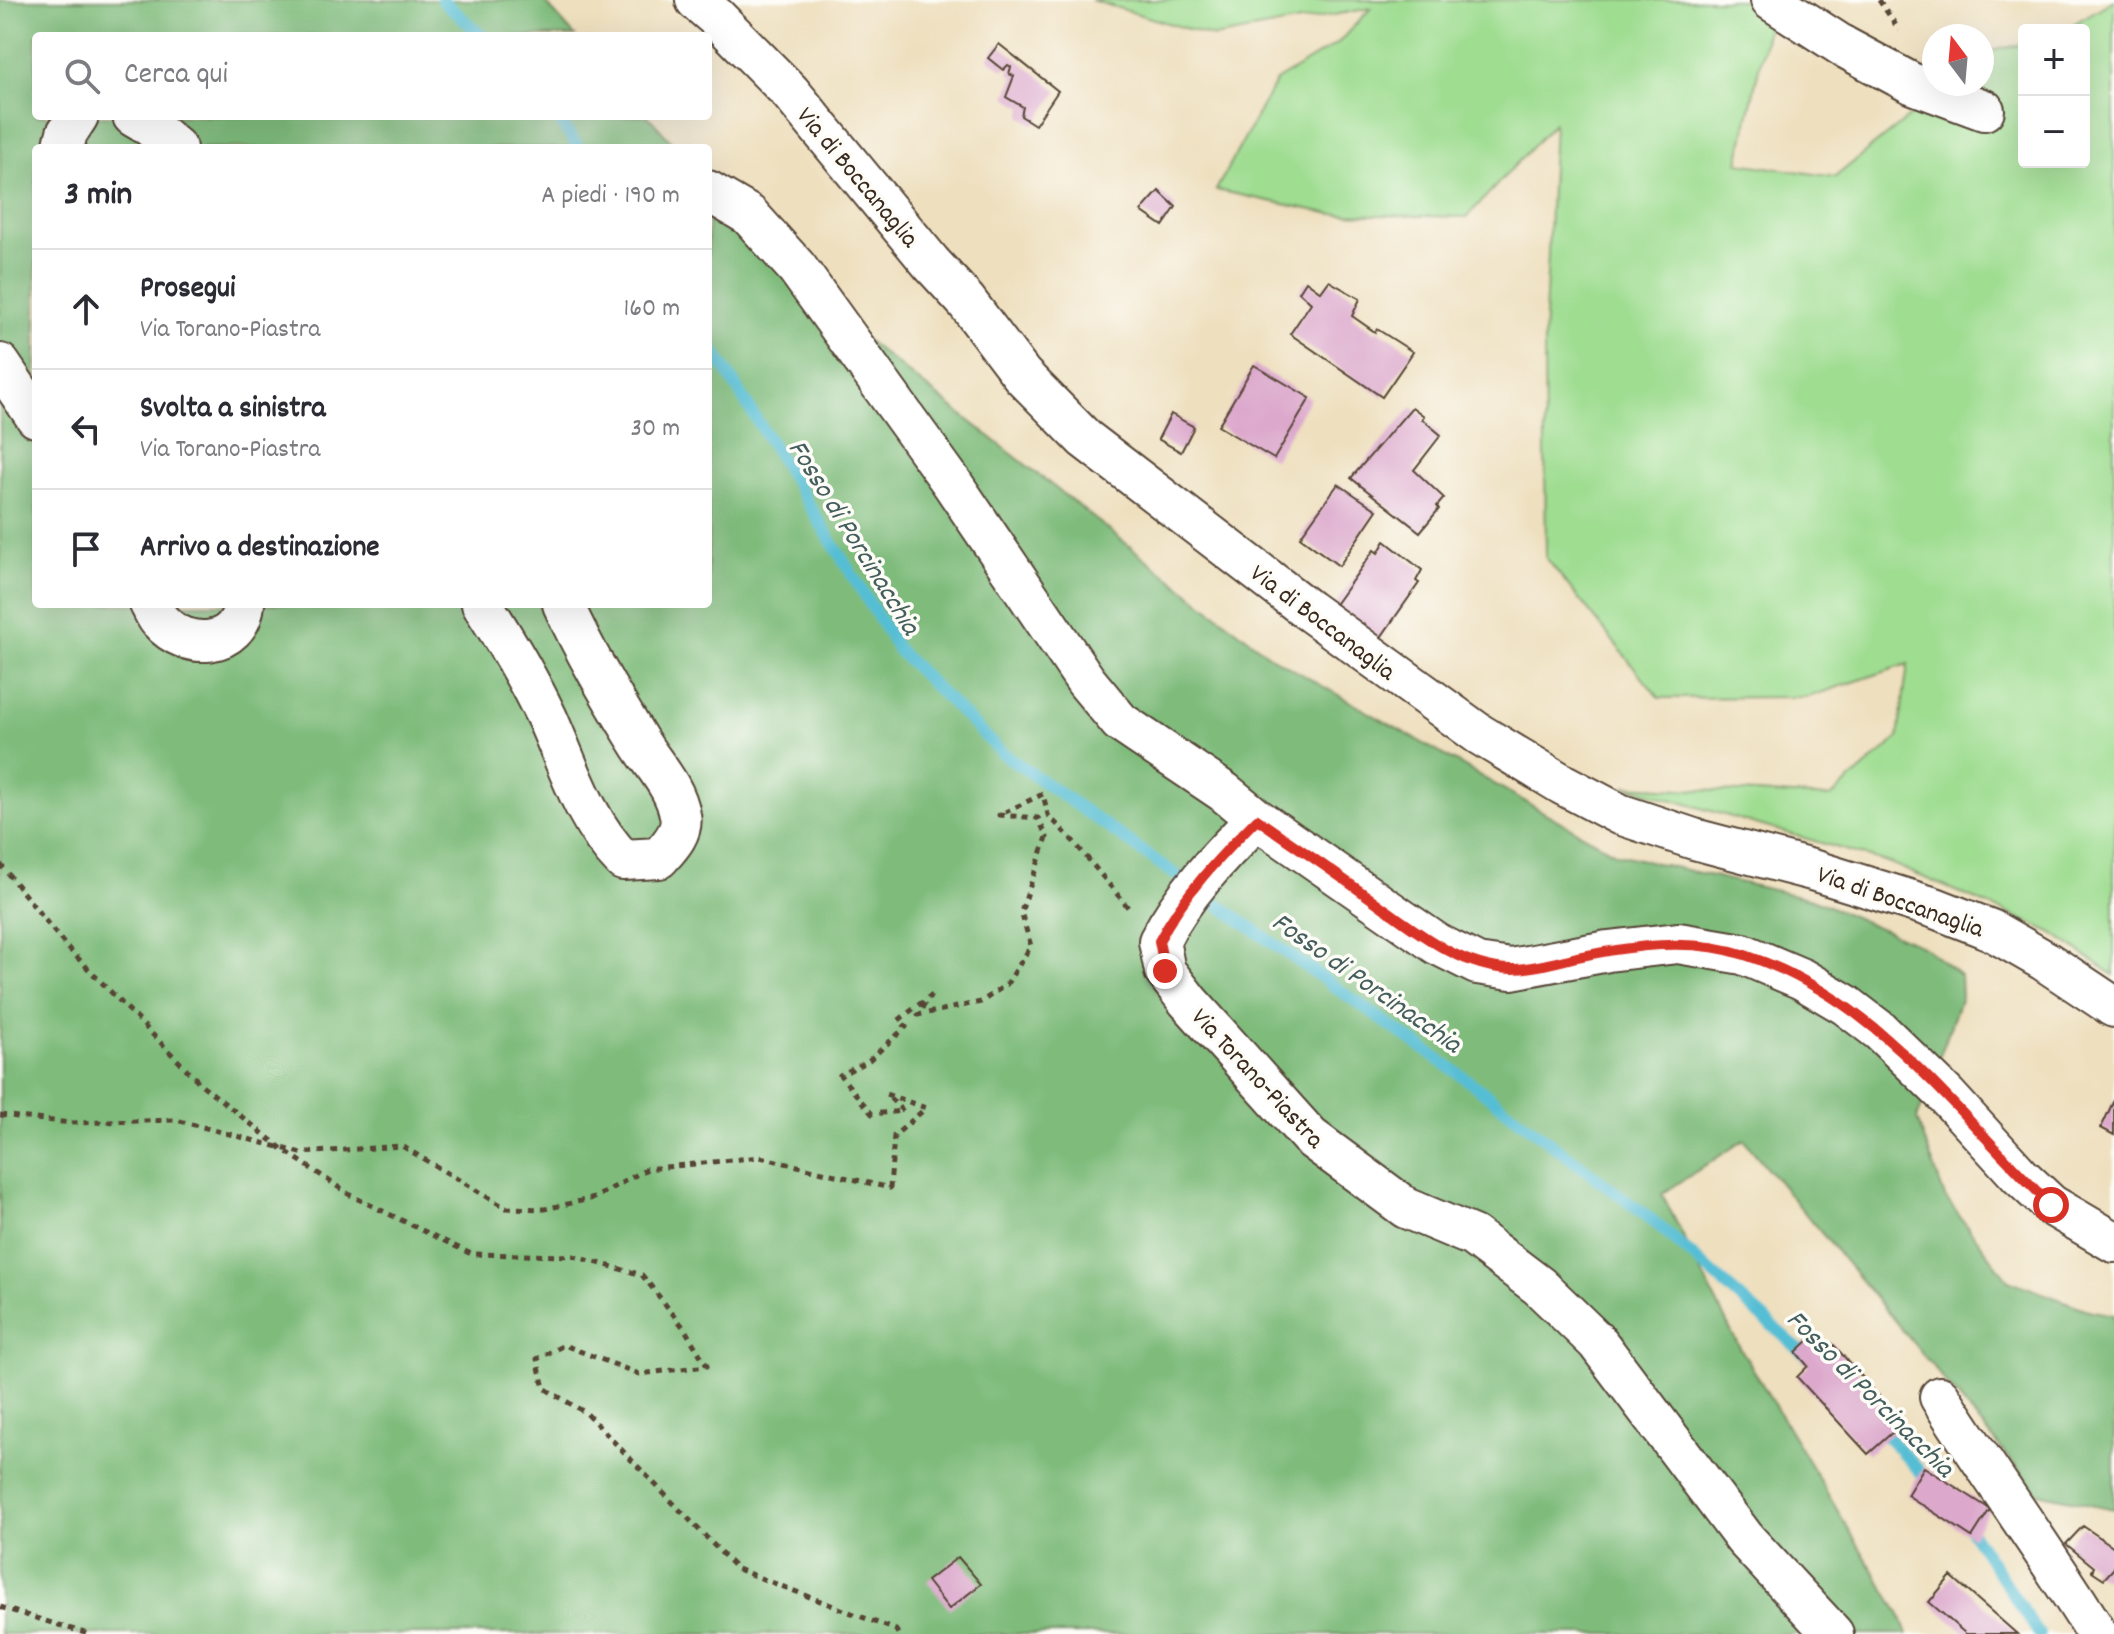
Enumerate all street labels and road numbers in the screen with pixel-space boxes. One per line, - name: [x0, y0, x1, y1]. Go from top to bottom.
- street label: Via di Boccanaglia: [786, 100, 927, 257]
- street label: Via di Boccanaglia: [1241, 557, 1403, 691]
- street label: Via di Boccanaglia: [1812, 857, 1989, 949]
- street label: Via Torano-Piastra: [1181, 1001, 1332, 1159]

